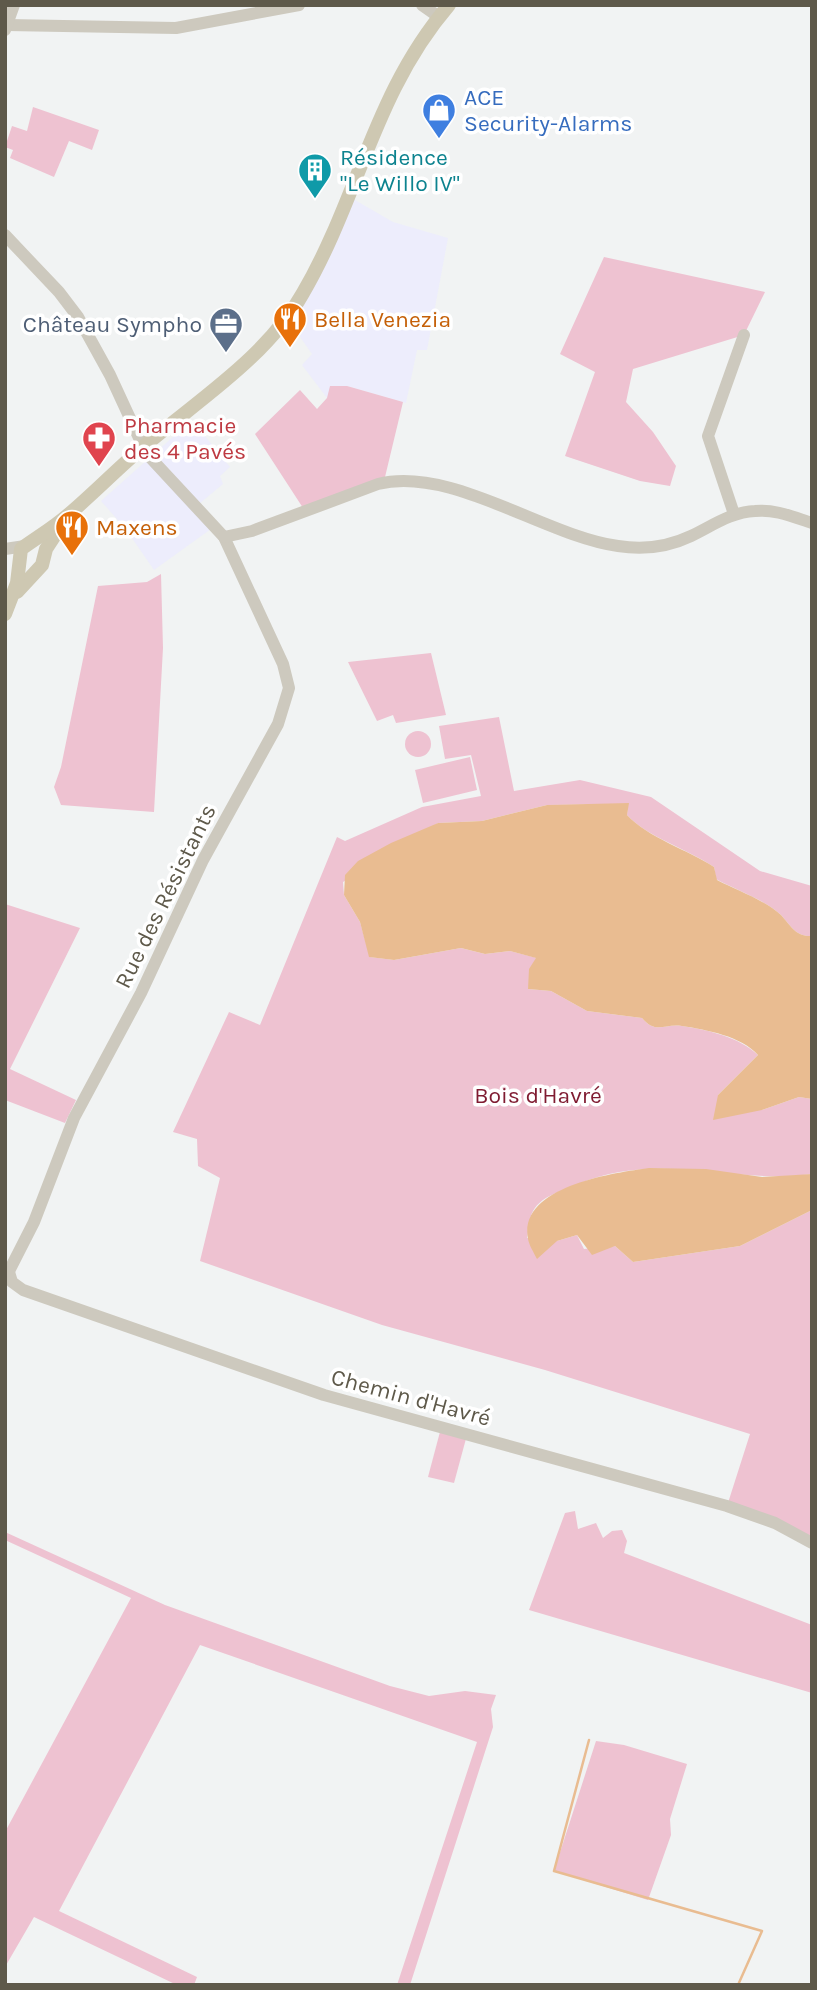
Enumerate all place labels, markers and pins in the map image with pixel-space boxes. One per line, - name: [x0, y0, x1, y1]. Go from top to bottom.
- place label: ACE Security-Alarms: [464, 84, 632, 137]
- shop icon: ACE Security-Alarms: [420, 91, 458, 140]
- place label: Résidence "Le Willo IV": [340, 144, 460, 197]
- building icon: Résidence "Le Willo IV": [296, 151, 334, 200]
- restaurant icon: Bella Venezia: [271, 300, 309, 349]
- office icon: Château Sympho: [207, 305, 245, 354]
- place label: Bella Venezia: [314, 306, 451, 333]
- place label: Château Sympho: [23, 311, 202, 338]
- place label: Pharmacie des 4 Pavés: [124, 412, 246, 465]
- pharmacy icon: Pharmacie des 4 Pavés: [80, 419, 118, 468]
- restaurant icon: Maxens: [53, 508, 91, 557]
- place label: Maxens: [96, 514, 178, 541]

